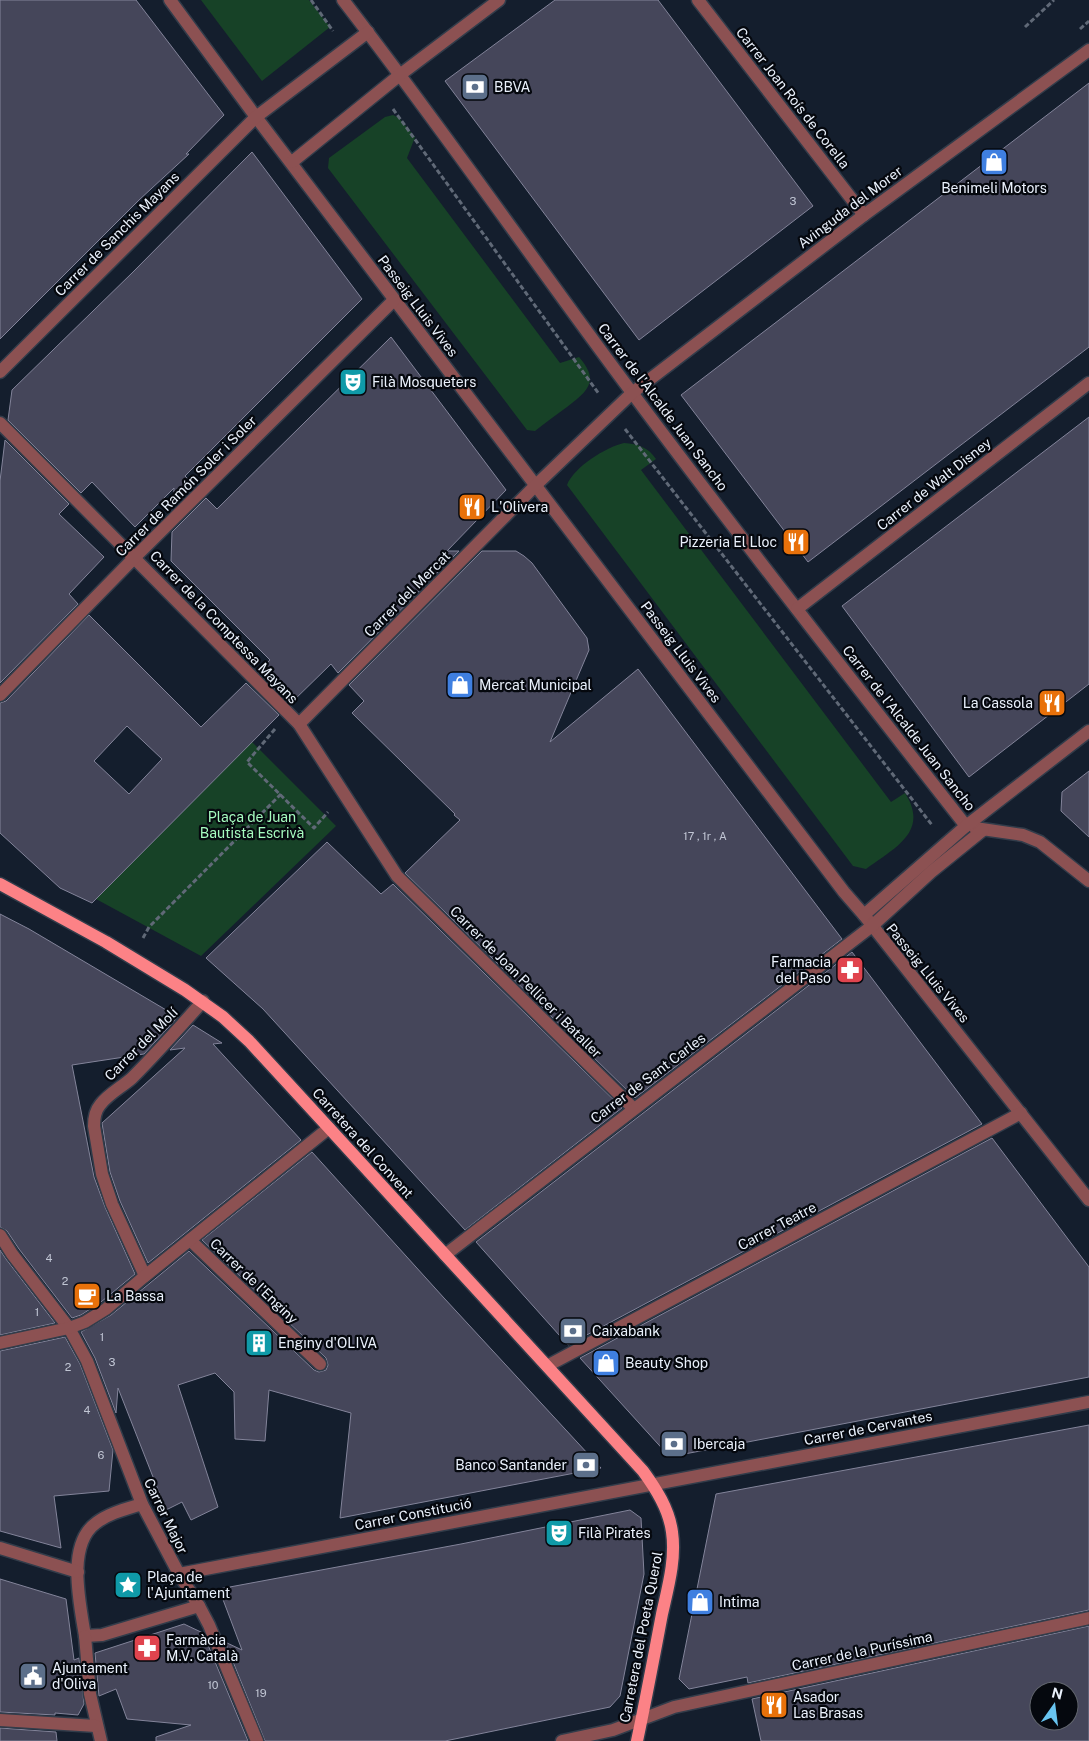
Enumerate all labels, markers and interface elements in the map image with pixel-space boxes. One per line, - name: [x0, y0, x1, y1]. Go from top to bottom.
- street label: Carrer Joan Roís de Corella: [733, 24, 853, 172]
- bank icon: BBVA: [460, 72, 490, 102]
- place label: BBVA: [494, 79, 530, 95]
- shop icon: Benimeli Motors: [979, 147, 1009, 177]
- street label: Avinguda del Morer: [795, 162, 905, 252]
- street label: Carrer de Sanchis Mayans: [52, 169, 182, 299]
- place label: Benimeli Motors: [941, 180, 1047, 196]
- house number: 3: [790, 195, 797, 207]
- street label: Passeig Lluis Vives: [375, 252, 461, 360]
- street label: Carrer de l'Alcalde Juan Sancho: [595, 320, 731, 494]
- theatre icon: Filà Mosqueters: [338, 367, 368, 397]
- place label: Filà Mosqueters: [372, 374, 476, 390]
- street label: Carrer de Ramón Soler i Soler: [112, 412, 260, 560]
- street label: Carrer de Walt Disney: [874, 434, 995, 534]
- restaurant icon: L'Olivera: [457, 492, 487, 522]
- place label: L'Olivera: [491, 499, 548, 515]
- restaurant icon: Pizzeria El Lloc: [781, 527, 811, 557]
- place label: Pizzeria El Lloc: [679, 534, 777, 550]
- street label: Carrer de la Comptessa Mayans: [147, 547, 301, 707]
- street label: Carrer del Mercat: [361, 548, 453, 640]
- street label: Passeig Lluis Vives: [638, 598, 724, 706]
- street label: Carrer de l'Alcalde Juan Sancho: [839, 642, 979, 814]
- shop icon: Mercat Municipal: [445, 670, 475, 700]
- place label: Mercat Municipal: [479, 677, 592, 693]
- restaurant icon: La Cassola: [1037, 688, 1067, 718]
- place label: La Cassola: [963, 695, 1033, 711]
- park label: Plaça de Juan Bautista Escrivà: [200, 809, 304, 841]
- house number: 17 , 1r , A: [683, 830, 727, 842]
- street label: Carrer de Joan Pellicer i Bataller: [447, 903, 605, 1061]
- street label: Passeig Lluis Vives: [883, 920, 973, 1026]
- place label: Farmacia del Paso: [771, 954, 831, 986]
- pharmacy icon: Farmacia del Paso: [835, 955, 865, 985]
- street label: Carrer del Molí: [101, 1004, 181, 1084]
- street label: Carrer de Sant Carles: [587, 1030, 709, 1126]
- street label: Carretera del Convent: [309, 1085, 417, 1201]
- street label: Carrer Teatre: [735, 1199, 819, 1253]
- street label: Carrer de l'Enginy: [207, 1235, 302, 1327]
- house number: 4: [46, 1252, 53, 1264]
- house number: 2: [62, 1275, 69, 1287]
- cafe icon: La Bassa: [72, 1281, 102, 1311]
- place label: La Bassa: [106, 1288, 164, 1304]
- house number: 1: [35, 1306, 39, 1318]
- bank icon: Caixabank: [558, 1316, 588, 1346]
- place label: Caixabank: [592, 1323, 660, 1339]
- building icon: Enginy d'OLIVA: [244, 1328, 274, 1358]
- house number: 1: [100, 1331, 104, 1343]
- place label: Enginy d'OLIVA: [278, 1335, 377, 1351]
- shop icon: Beauty Shop: [591, 1348, 621, 1378]
- place label: Beauty Shop: [625, 1355, 708, 1371]
- house number: 3: [109, 1356, 116, 1368]
- house number: 2: [65, 1361, 72, 1373]
- house number: 4: [84, 1404, 91, 1416]
- street label: Carrer de Cervantes: [803, 1408, 933, 1448]
- bank icon: Ibercaja: [659, 1429, 689, 1459]
- place label: Ibercaja: [693, 1436, 745, 1452]
- house number: 6: [98, 1449, 105, 1461]
- bank icon: Banco Santander: [571, 1450, 601, 1480]
- place label: Banco Santander: [455, 1457, 567, 1473]
- street label: Carrer Major: [141, 1476, 191, 1556]
- street label: Carrer Constitució: [353, 1495, 473, 1533]
- theatre icon: Filà Pirates: [544, 1518, 574, 1548]
- place label: Filà Pirates: [578, 1525, 651, 1541]
- street label: Carretera del Poeta Querol: [617, 1550, 665, 1724]
- place label: Plaça de l'Ajuntament: [147, 1569, 230, 1601]
- place icon: Plaça de l'Ajuntament: [113, 1570, 143, 1600]
- shop icon: Intima: [685, 1587, 715, 1617]
- place label: Intima: [719, 1594, 760, 1610]
- street label: Carrer de la Puríssima: [790, 1628, 934, 1674]
- place label: Farmàcia M.V. Català: [166, 1632, 238, 1664]
- pharmacy icon: Farmàcia M.V. Català: [132, 1633, 162, 1663]
- place label: Ajuntament d'Oliva: [52, 1660, 128, 1692]
- public building icon: Ajuntament d'Oliva: [18, 1661, 48, 1691]
- house number: 10: [207, 1679, 219, 1691]
- north arrow: [1029, 1681, 1079, 1731]
- text: N: [1050, 1684, 1064, 1702]
- house number: 19: [255, 1687, 267, 1699]
- place label: Asador Las Brasas: [793, 1689, 863, 1721]
- restaurant icon: Asador Las Brasas: [759, 1690, 789, 1720]

